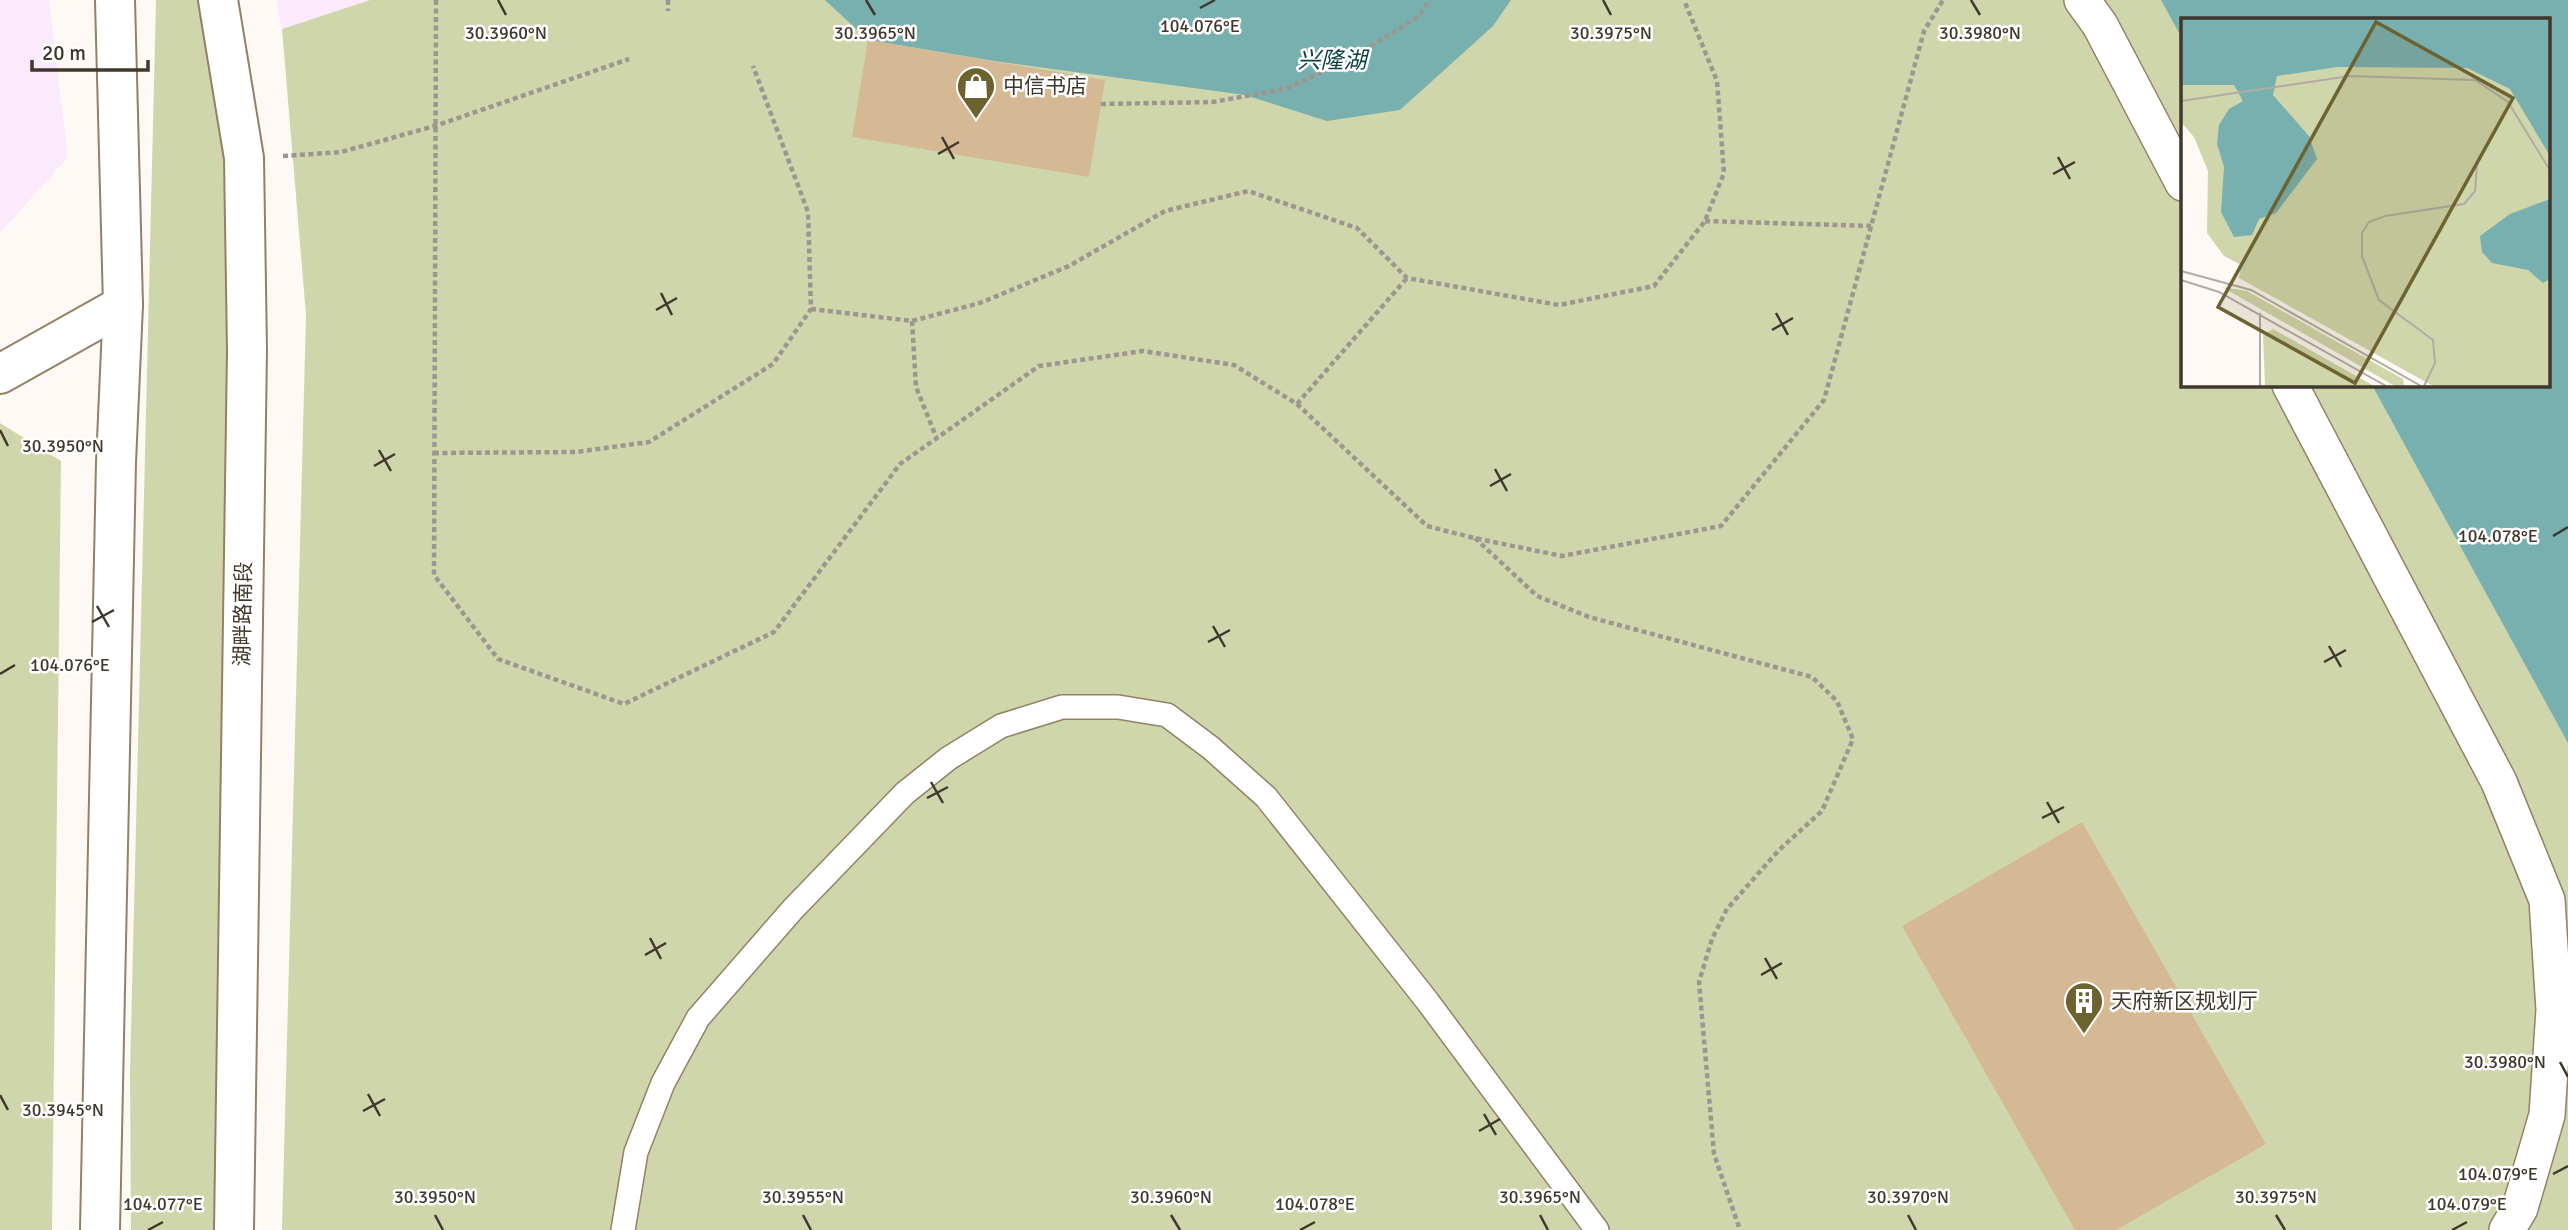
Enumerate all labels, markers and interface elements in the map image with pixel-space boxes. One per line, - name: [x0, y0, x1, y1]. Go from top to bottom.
- text: 104.076°E: [1160, 15, 1240, 37]
- inset map: [2181, 18, 2550, 387]
- text: 30.3960°N: [465, 22, 547, 44]
- text: 30.3965°N: [834, 22, 916, 44]
- text: 30.3975°N: [1570, 22, 1652, 44]
- text: 30.3980°N: [1939, 22, 2021, 44]
- scale bar: [32, 28, 147, 72]
- text: 20 m: [42, 40, 86, 66]
- water label: 兴隆湖: [1298, 46, 1370, 75]
- shop icon: 中信书店: [955, 65, 997, 120]
- place label: 中信书店: [1003, 73, 1087, 99]
- text: 30.3950°N: [22, 435, 104, 457]
- text: 104.078°E: [2458, 525, 2538, 547]
- street label: 湖畔路南段: [229, 561, 257, 667]
- text: 104.076°E: [30, 654, 110, 676]
- building icon: 天府新区规划厅: [2063, 980, 2105, 1035]
- place label: 天府新区规划厅: [2111, 988, 2258, 1014]
- text: 30.3980°N: [2464, 1051, 2546, 1073]
- text: 30.3945°N: [22, 1099, 104, 1121]
- text: 104.079°E: [2458, 1163, 2538, 1185]
- text: 30.3950°N: [394, 1186, 476, 1208]
- text: 30.3955°N: [762, 1186, 844, 1208]
- text: 30.3960°N: [1130, 1186, 1212, 1208]
- text: 30.3965°N: [1499, 1186, 1581, 1208]
- text: 30.3970°N: [1867, 1186, 1949, 1208]
- text: 30.3975°N: [2235, 1186, 2317, 1208]
- text: 104.077°E: [123, 1193, 203, 1215]
- text: 104.078°E: [1275, 1193, 1355, 1215]
- text: 104.079°E: [2427, 1193, 2507, 1215]

